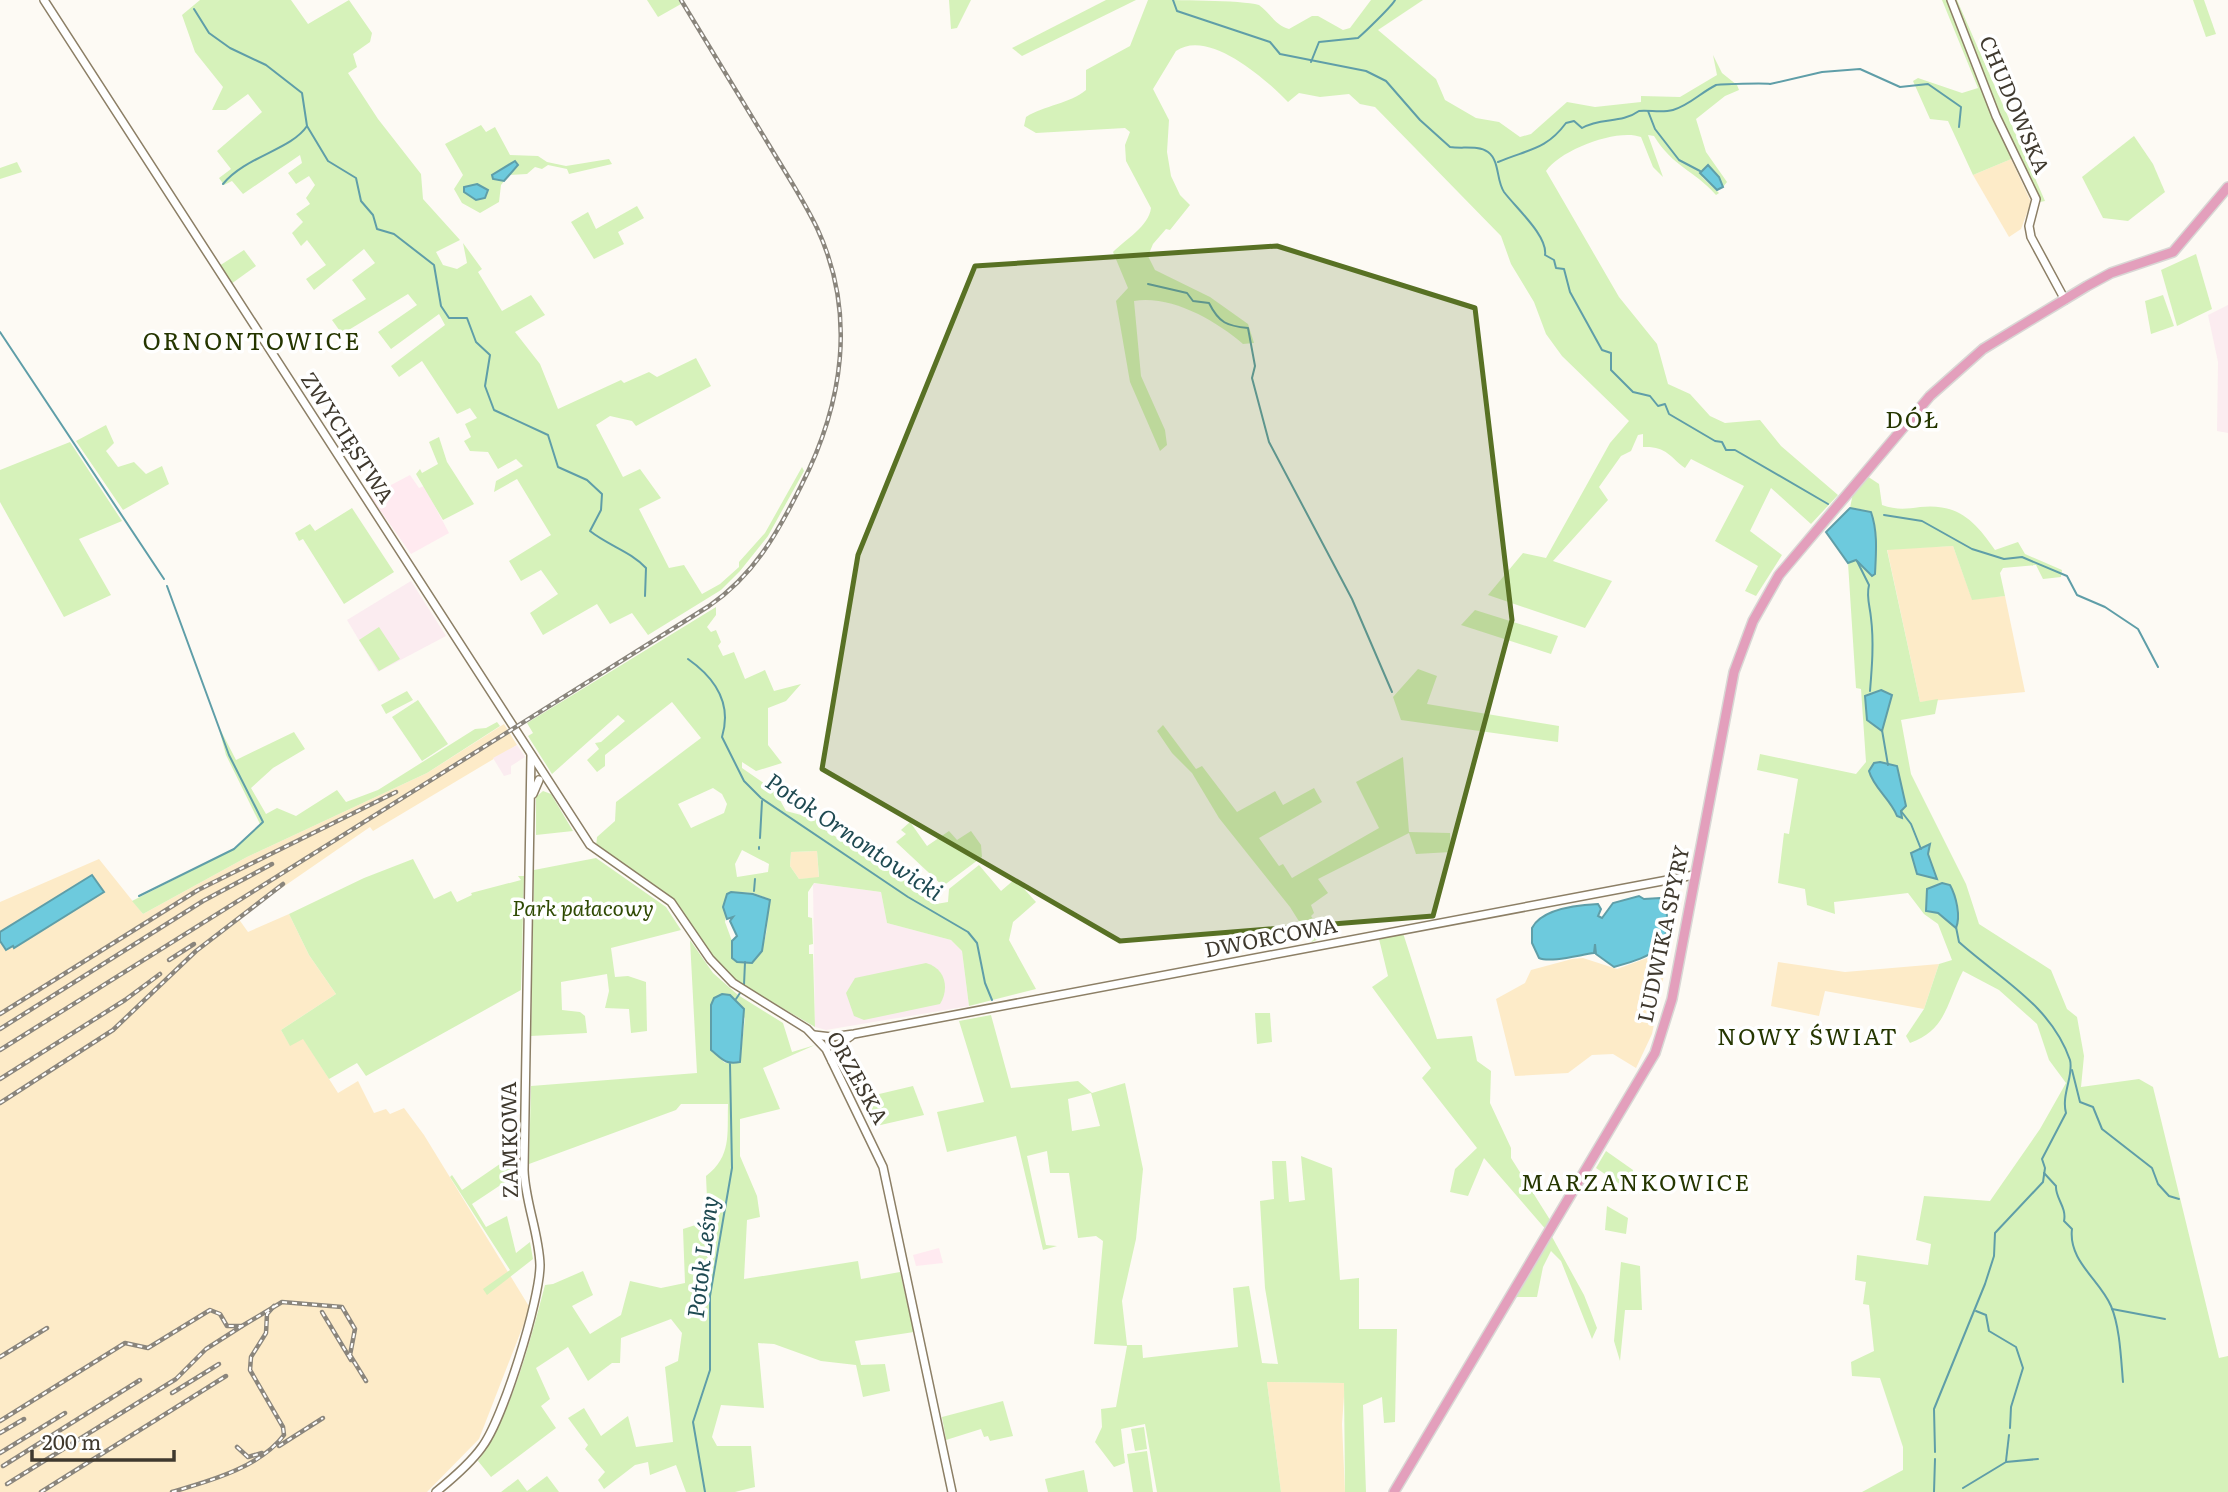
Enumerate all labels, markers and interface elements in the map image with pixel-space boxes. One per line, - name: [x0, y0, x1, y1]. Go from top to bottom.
- street label: CHUDOWSKA: [1973, 30, 2060, 178]
- district label: ORNONTOWICE: [142, 322, 362, 357]
- street label: ZWYCIĘSTWA: [295, 365, 404, 509]
- district label: DÓŁ: [1885, 401, 1941, 435]
- water label: Potok Ornontowicki: [760, 763, 951, 908]
- street label: LUDWIKA SPYRY: [1628, 842, 1695, 1025]
- park label: Park pałacowy: [512, 891, 654, 922]
- street label: DWORCOWA: [1201, 907, 1340, 964]
- district label: NOWY ŚWIAT: [1717, 1018, 1899, 1052]
- street label: ORZESKA: [821, 1025, 898, 1129]
- street label: ZAMKOWA: [491, 1081, 524, 1199]
- district label: MARZANKOWICE: [1521, 1164, 1751, 1198]
- water label: Potok Leśny: [677, 1194, 725, 1320]
- scale bar: [32, 1418, 173, 1462]
- text: 200 m: [42, 1425, 102, 1456]

